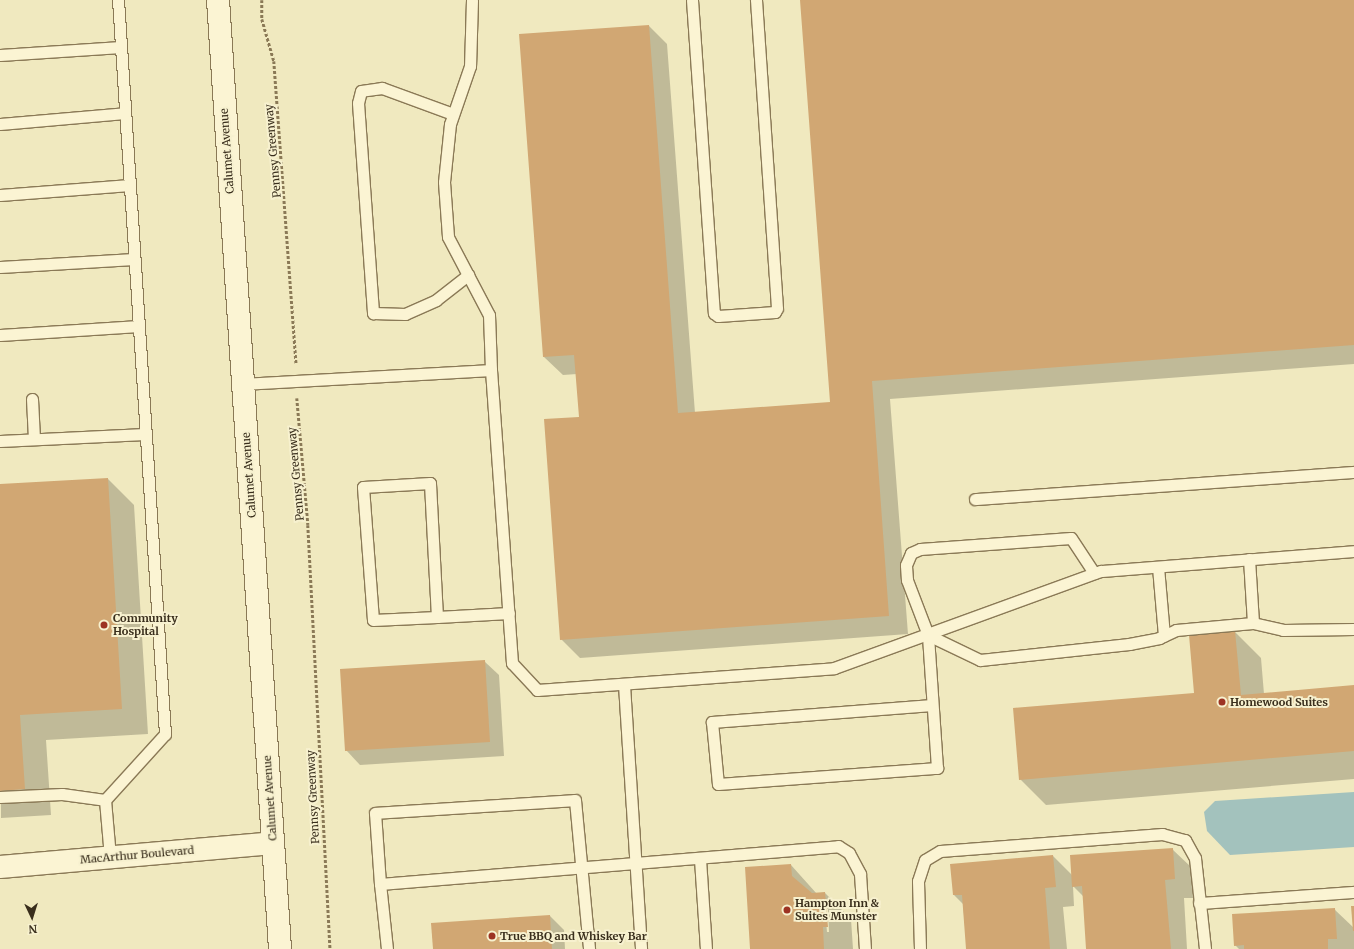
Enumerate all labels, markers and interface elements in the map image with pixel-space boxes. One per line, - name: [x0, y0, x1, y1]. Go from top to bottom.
- street label: Pennsy Greenway: [262, 104, 284, 198]
- street label: Calumet Avenue: [217, 108, 237, 194]
- street label: Pennsy Greenway: [285, 427, 307, 521]
- street label: Calumet Avenue: [239, 432, 259, 518]
- place label: Community Hospital: [113, 612, 178, 638]
- marker: Community Hospital: [98, 619, 110, 631]
- place label: Homewood Suites: [1230, 695, 1328, 709]
- marker: Homewood Suites: [1217, 697, 1227, 707]
- street label: Pennsy Greenway: [304, 750, 322, 844]
- street label: Calumet Avenue: [260, 755, 280, 841]
- street label: MacArthur Boulevard: [80, 843, 194, 867]
- north arrow: [12, 897, 52, 937]
- place label: Hampton Inn & Suites Munster: [795, 897, 879, 923]
- marker: Hampton Inn & Suites Munster: [782, 905, 792, 915]
- text: N: [28, 922, 38, 936]
- place label: True BBQ and Whiskey Bar: [500, 929, 647, 943]
- marker: True BBQ and Whiskey Bar: [487, 931, 497, 941]

